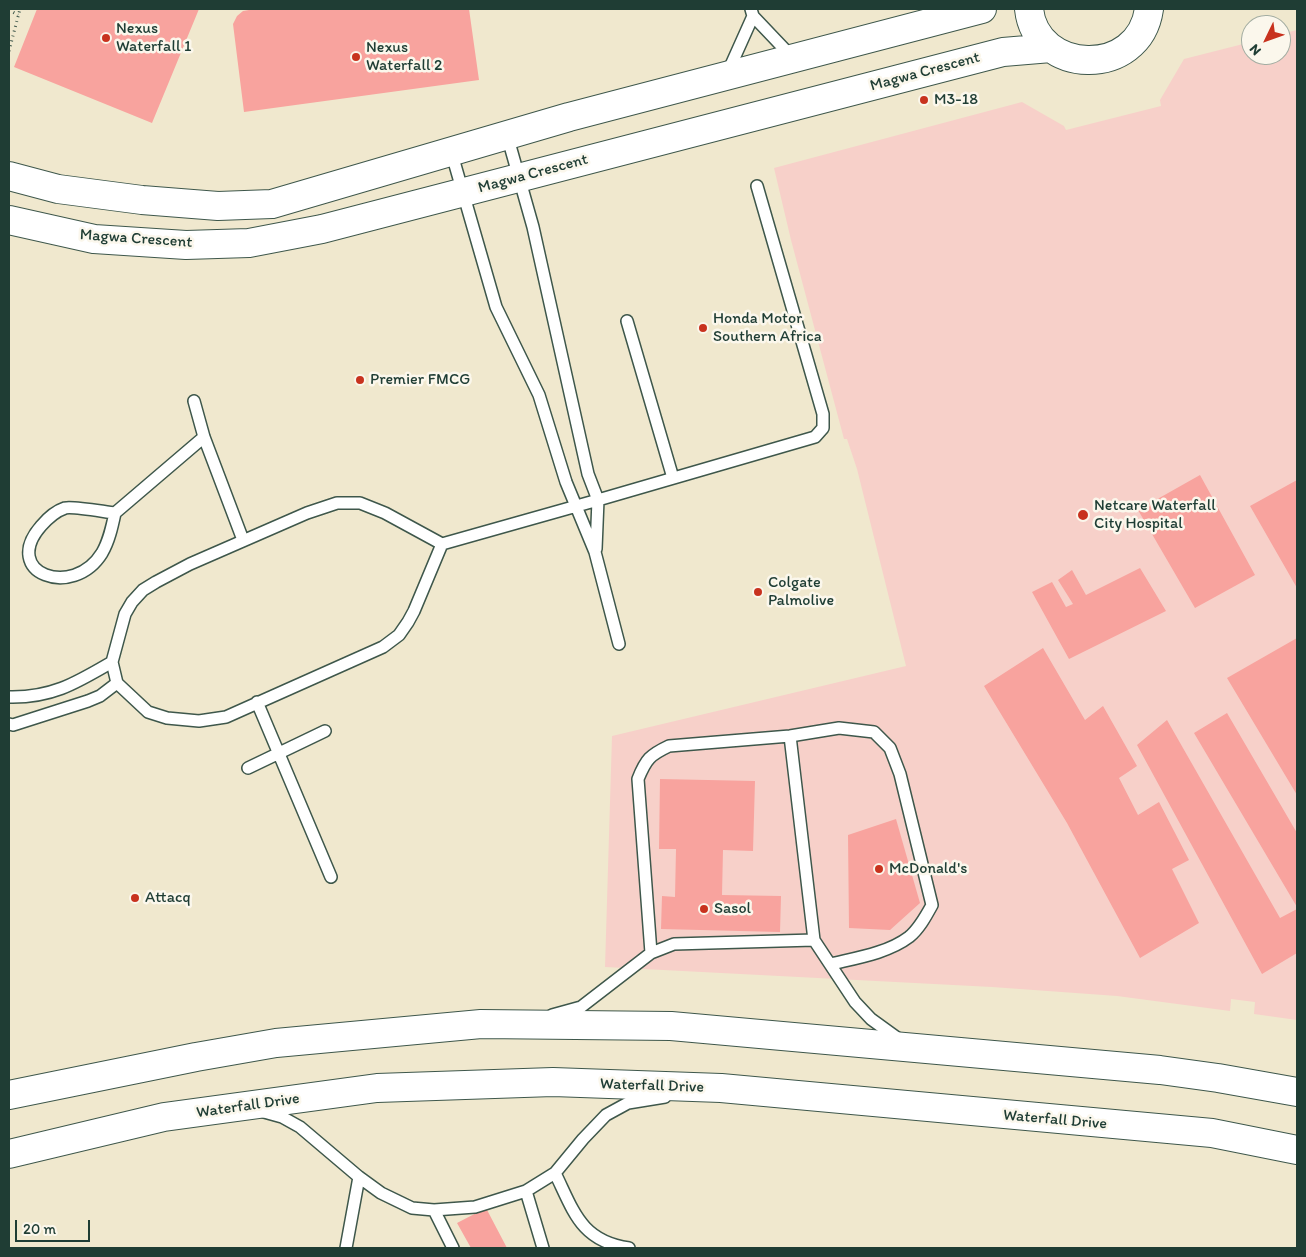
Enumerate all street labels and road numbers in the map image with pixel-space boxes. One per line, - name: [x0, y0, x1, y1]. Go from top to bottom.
- street label: Magwa Crescent: [868, 48, 982, 96]
- street label: Magwa Crescent: [476, 150, 590, 198]
- street label: Magwa Crescent: [79, 225, 193, 253]
- street label: Waterfall Drive: [600, 1075, 704, 1097]
- street label: Waterfall Drive: [195, 1089, 301, 1123]
- street label: Waterfall Drive: [1002, 1106, 1108, 1134]

